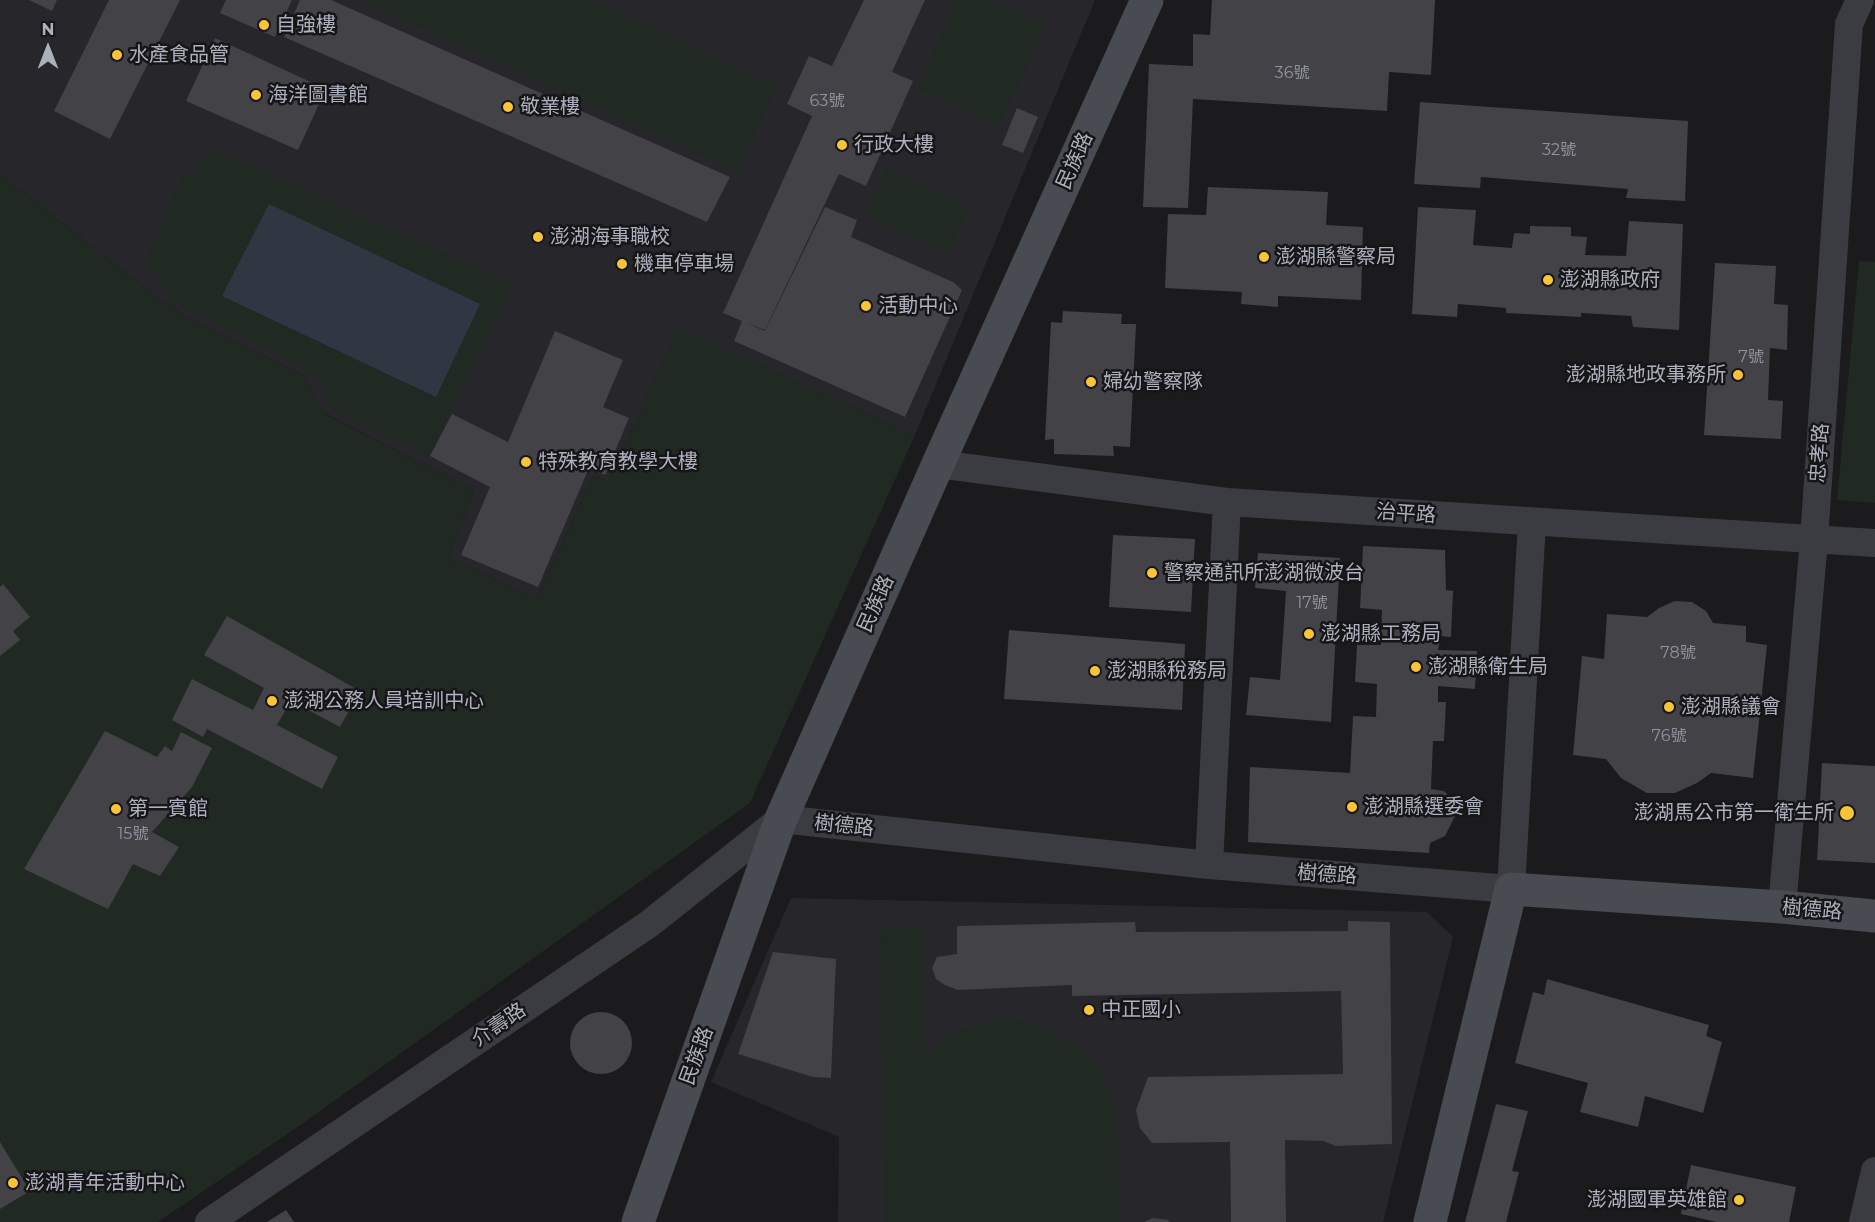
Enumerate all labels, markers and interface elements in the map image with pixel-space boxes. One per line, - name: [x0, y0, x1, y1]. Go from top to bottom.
- place label: 自強樓: [276, 13, 336, 37]
- north arrow: [18, 18, 78, 78]
- marker: 自強樓: [257, 18, 271, 32]
- text: N: [42, 20, 54, 39]
- place label: 水產食品管: [129, 43, 229, 67]
- marker: 水產食品管: [110, 48, 124, 62]
- house number: 36號: [1275, 63, 1309, 83]
- place label: 海洋圖書館: [268, 83, 368, 107]
- marker: 海洋圖書館: [249, 88, 263, 102]
- house number: 63號: [810, 91, 844, 111]
- place label: 敬業樓: [520, 95, 580, 119]
- marker: 敬業樓: [501, 100, 515, 114]
- street label: 民族路: [1052, 129, 1098, 193]
- place label: 行政大樓: [854, 133, 934, 157]
- marker: 行政大樓: [835, 138, 849, 152]
- house number: 32號: [1542, 140, 1576, 160]
- place label: 澎湖海事職校: [550, 225, 670, 249]
- marker: 澎湖海事職校: [531, 230, 545, 244]
- place label: 澎湖縣警察局: [1276, 245, 1396, 269]
- marker: 澎湖縣警察局: [1257, 250, 1271, 264]
- place label: 機車停車場: [634, 252, 734, 276]
- marker: 機車停車場: [615, 257, 629, 271]
- place label: 澎湖縣政府: [1560, 268, 1660, 292]
- marker: 澎湖縣政府: [1541, 273, 1555, 287]
- place label: 活動中心: [878, 294, 958, 318]
- marker: 活動中心: [859, 299, 873, 313]
- house number: 7號: [1738, 347, 1764, 367]
- place label: 澎湖縣地政事務所: [1566, 363, 1726, 387]
- marker: 澎湖縣地政事務所: [1731, 368, 1745, 382]
- place label: 婦幼警察隊: [1103, 370, 1203, 394]
- marker: 婦幼警察隊: [1084, 375, 1098, 389]
- street label: 忠孝路: [1806, 422, 1834, 484]
- place label: 特殊教育教學大樓: [538, 450, 698, 474]
- marker: 特殊教育教學大樓: [519, 455, 533, 469]
- street label: 治平路: [1375, 500, 1437, 528]
- place label: 警察通訊所澎湖微波台: [1164, 561, 1364, 585]
- marker: 警察通訊所澎湖微波台: [1145, 566, 1159, 580]
- street label: 民族路: [853, 572, 899, 636]
- house number: 17號: [1296, 593, 1328, 613]
- place label: 澎湖縣工務局: [1321, 622, 1441, 646]
- marker: 澎湖縣工務局: [1302, 627, 1316, 641]
- house number: 78號: [1660, 643, 1696, 663]
- place label: 澎湖縣衛生局: [1428, 655, 1548, 679]
- place label: 澎湖縣稅務局: [1107, 659, 1227, 683]
- marker: 澎湖縣衛生局: [1409, 660, 1423, 674]
- marker: 澎湖縣稅務局: [1088, 664, 1102, 678]
- place label: 澎湖公務人員培訓中心: [284, 689, 484, 713]
- marker: 澎湖公務人員培訓中心: [265, 694, 279, 708]
- place label: 澎湖縣議會: [1681, 695, 1781, 719]
- marker: 澎湖縣議會: [1662, 700, 1676, 714]
- house number: 76號: [1652, 726, 1686, 746]
- place label: 澎湖縣選委會: [1364, 795, 1484, 819]
- place label: 第一賓館: [128, 797, 208, 821]
- marker: 澎湖縣選委會: [1345, 800, 1359, 814]
- place label: 澎湖馬公市第一衛生所: [1634, 801, 1834, 825]
- marker: 第一賓館: [109, 802, 123, 816]
- marker: 澎湖馬公市第一衛生所: [1838, 804, 1856, 822]
- street label: 樹德路: [813, 811, 875, 841]
- house number: 15號: [118, 824, 148, 844]
- street label: 樹德路: [1296, 861, 1358, 889]
- street label: 樹德路: [1781, 895, 1843, 925]
- street label: 介壽路: [467, 998, 531, 1052]
- place label: 中正國小: [1101, 998, 1181, 1022]
- marker: 中正國小: [1082, 1003, 1096, 1017]
- street label: 民族路: [675, 1024, 719, 1088]
- place label: 澎湖青年活動中心: [25, 1171, 185, 1195]
- marker: 澎湖青年活動中心: [6, 1176, 20, 1190]
- place label: 澎湖國軍英雄館: [1587, 1188, 1727, 1212]
- marker: 澎湖國軍英雄館: [1732, 1193, 1746, 1207]

